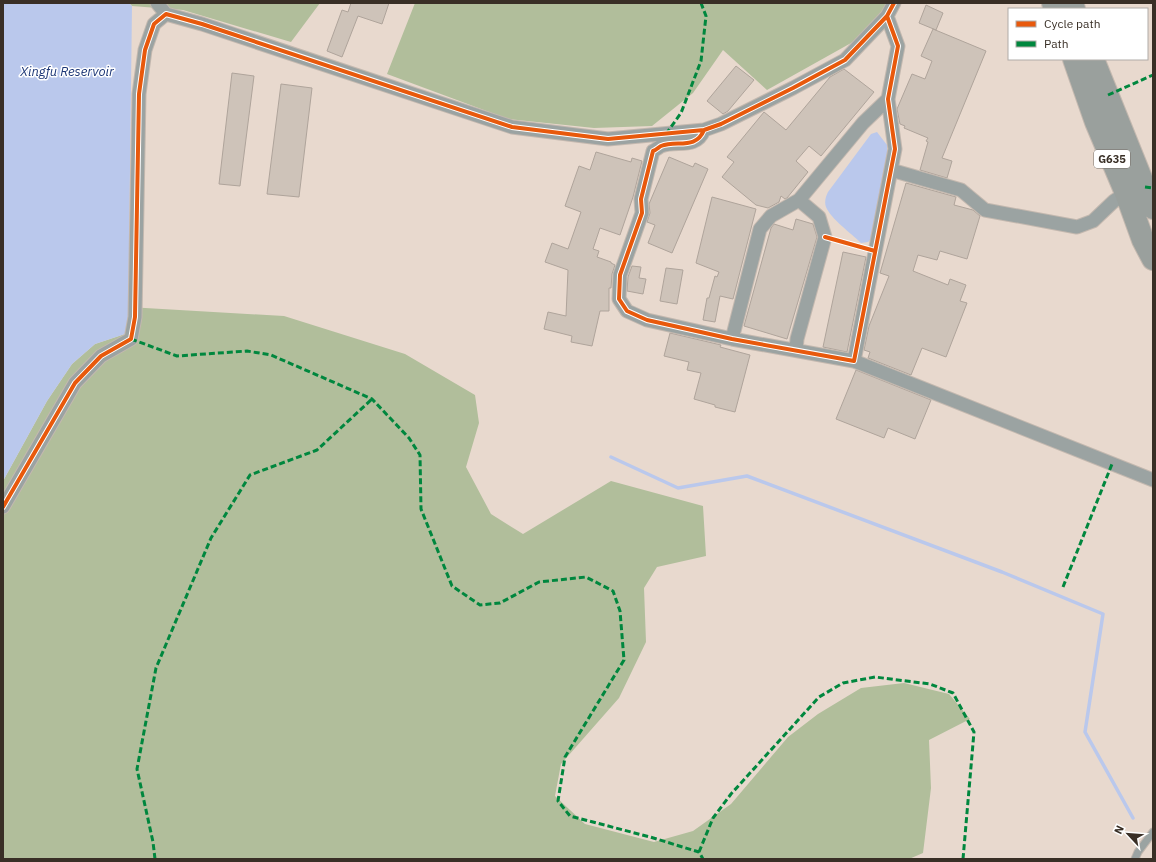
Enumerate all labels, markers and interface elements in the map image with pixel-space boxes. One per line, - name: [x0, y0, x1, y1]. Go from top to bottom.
- legend: [1008, 8, 1148, 60]
- text: Cycle path: [1044, 16, 1101, 31]
- text: Path: [1044, 36, 1069, 51]
- water label: Xingfu Reservoir: [19, 63, 115, 80]
- road number: G635: [1094, 150, 1130, 168]
- north arrow: [1108, 814, 1148, 854]
- text: N: [1111, 823, 1127, 836]

